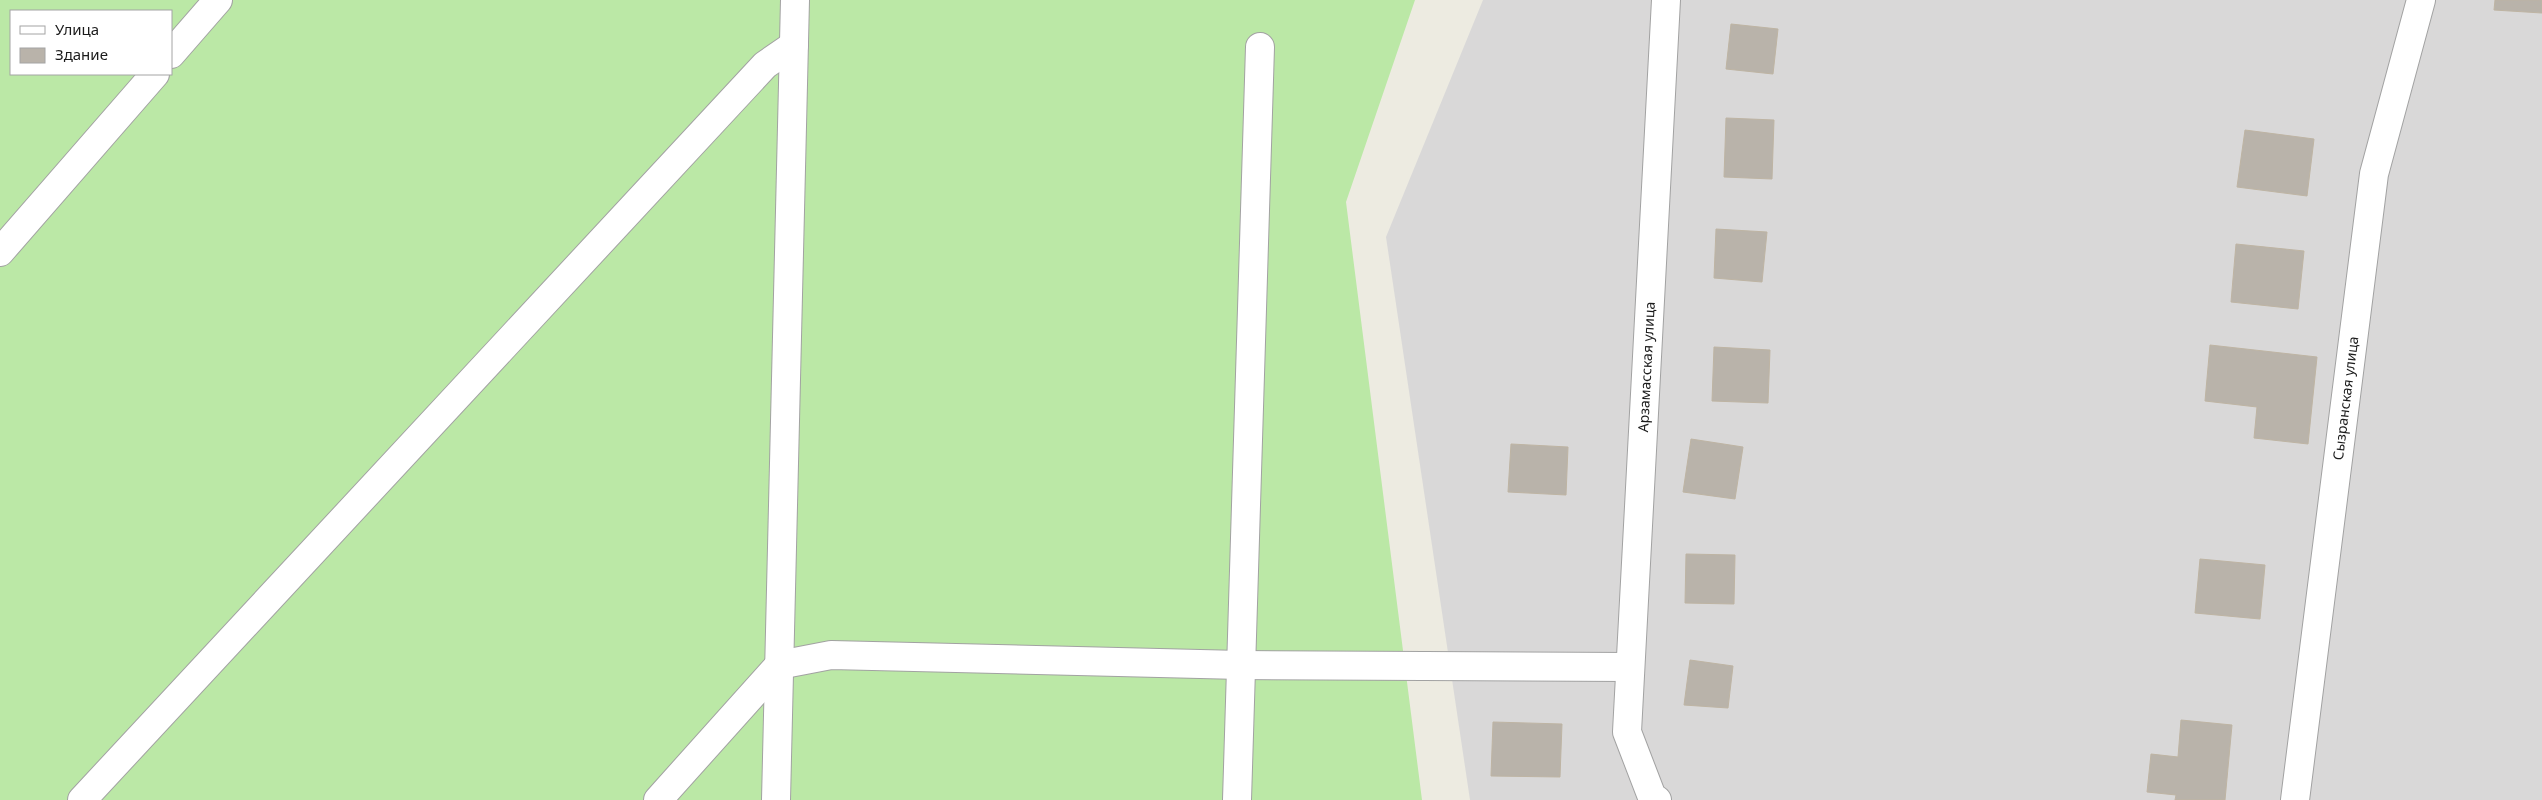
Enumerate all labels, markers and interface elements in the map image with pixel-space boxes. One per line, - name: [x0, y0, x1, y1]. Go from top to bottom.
- legend: [10, 10, 172, 75]
- text: Улица: [55, 19, 99, 39]
- text: Здание: [55, 44, 108, 64]
- street label: Арзамасская улица: [1633, 301, 1659, 433]
- street label: Сызранская улица: [2328, 335, 2362, 461]

